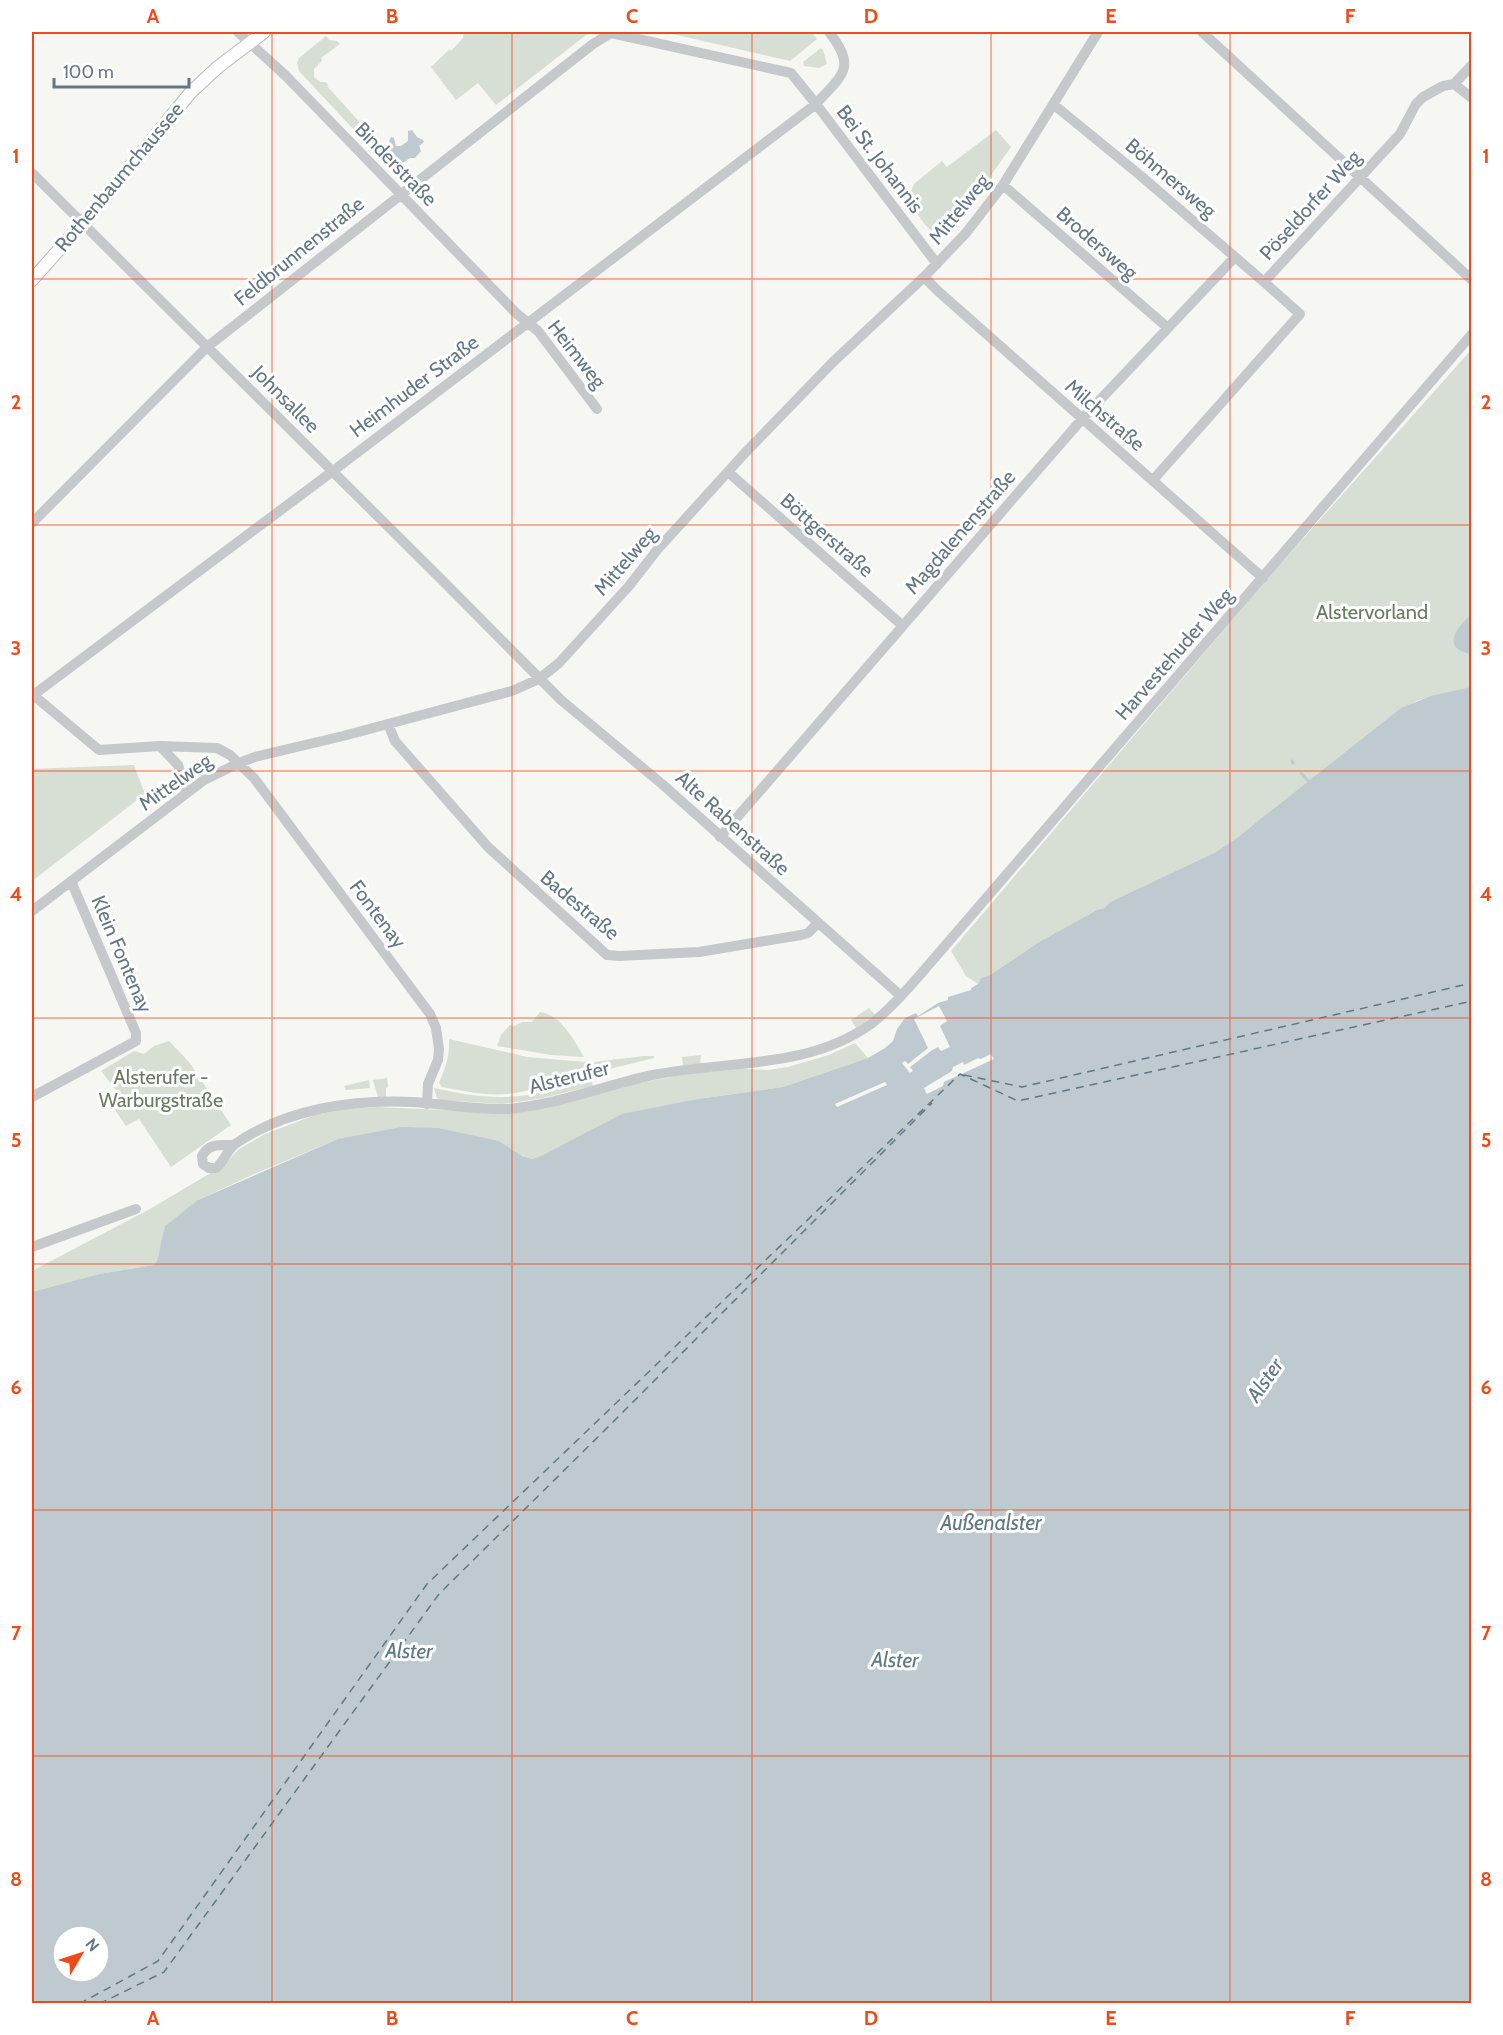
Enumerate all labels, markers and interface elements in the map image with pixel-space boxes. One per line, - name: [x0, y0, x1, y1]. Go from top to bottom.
- text: A: [147, 4, 160, 28]
- text: B: [386, 4, 398, 28]
- text: C: [626, 4, 638, 28]
- text: D: [864, 4, 878, 28]
- text: E: [1105, 4, 1117, 28]
- text: F: [1345, 4, 1356, 28]
- scale bar: [54, 51, 189, 89]
- text: 100 m: [63, 61, 114, 83]
- street label: Rothenbaumchaussee: [50, 98, 188, 256]
- street label: Bei St. Johannis: [832, 100, 928, 218]
- street label: Binderstraße: [350, 117, 442, 211]
- street label: Böhmersweg: [1121, 133, 1222, 223]
- text: 1: [12, 144, 20, 168]
- street label: Pöseldorfer Weg: [1254, 144, 1366, 265]
- text: 1: [1482, 144, 1490, 168]
- street label: Mittelweg: [924, 168, 995, 249]
- street label: Feldbrunnenstraße: [229, 191, 369, 311]
- street label: Brodersweg: [1052, 201, 1143, 285]
- street label: Heimweg: [543, 315, 612, 394]
- street label: Heimhuder Straße: [345, 330, 483, 442]
- street label: Johnsallee: [247, 360, 325, 438]
- street label: Milchstraße: [1060, 374, 1150, 456]
- text: 2: [11, 390, 21, 414]
- text: 2: [1481, 390, 1491, 414]
- street label: Magdalenenstraße: [900, 465, 1020, 599]
- street label: Böttgerstraße: [776, 488, 878, 582]
- street label: Mittelweg: [589, 521, 662, 600]
- street label: Harvestehuder Weg: [1110, 582, 1238, 725]
- park label: Alstervorland: [1316, 600, 1428, 624]
- text: 3: [11, 636, 21, 660]
- text: 3: [1481, 636, 1491, 660]
- street label: Mittelweg: [134, 748, 217, 816]
- street label: Alte Rabenstraße: [671, 766, 795, 880]
- street label: Badestraße: [536, 865, 624, 945]
- street label: Fontenay: [345, 875, 411, 953]
- text: 4: [10, 882, 22, 906]
- text: 4: [1480, 882, 1492, 906]
- street label: Klein Fontenay: [87, 892, 157, 1016]
- street label: Alsterufer: [526, 1055, 612, 1099]
- park label: Alsterufer - Warburgstraße: [99, 1065, 223, 1112]
- text: 5: [11, 1128, 21, 1152]
- text: 5: [1481, 1128, 1491, 1152]
- water label: Alster: [1240, 1352, 1289, 1407]
- text: 6: [10, 1375, 22, 1399]
- text: 6: [1480, 1375, 1492, 1399]
- water label: Außenalster: [940, 1510, 1043, 1535]
- text: 7: [11, 1621, 22, 1645]
- text: 7: [1481, 1621, 1492, 1645]
- water label: Alster: [384, 1638, 434, 1663]
- water label: Alster: [870, 1647, 920, 1672]
- text: 8: [10, 1867, 22, 1891]
- text: 8: [1480, 1867, 1492, 1891]
- north arrow: [51, 1924, 111, 1984]
- text: N: [81, 1935, 103, 1955]
- text: A: [147, 2006, 160, 2030]
- text: B: [386, 2006, 398, 2030]
- text: C: [626, 2006, 638, 2030]
- text: D: [864, 2006, 878, 2030]
- text: E: [1105, 2006, 1117, 2030]
- text: F: [1345, 2006, 1356, 2030]

